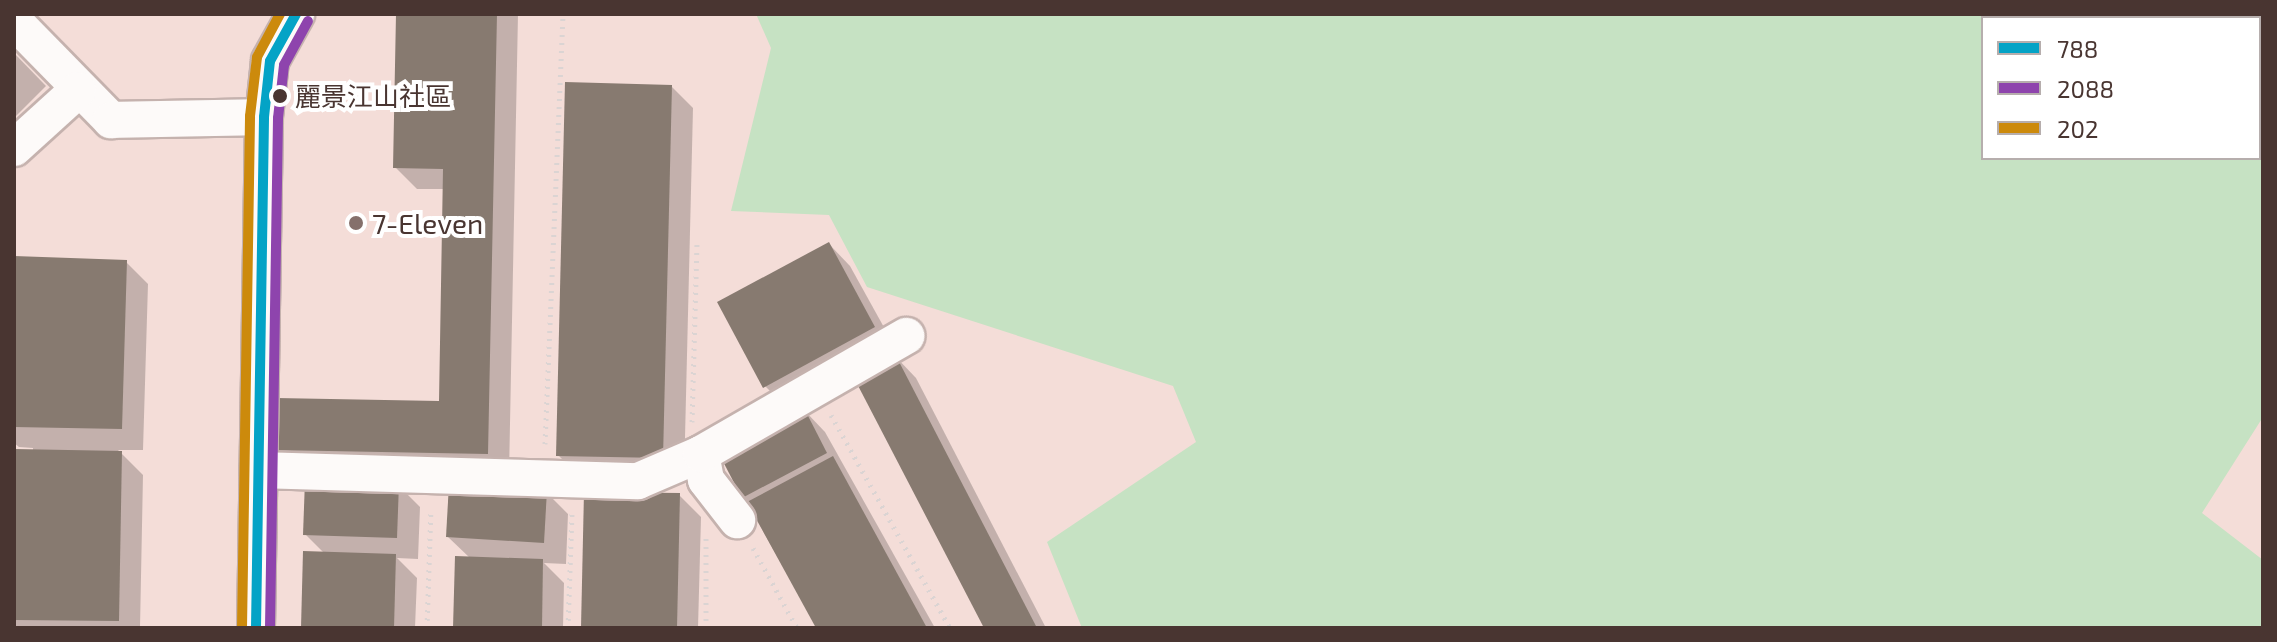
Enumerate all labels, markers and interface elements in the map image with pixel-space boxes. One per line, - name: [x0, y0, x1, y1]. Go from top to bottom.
- legend: [1981, 16, 2261, 160]
- text: 788: [2057, 34, 2098, 63]
- text: 2088: [2057, 74, 2114, 103]
- place label: 麗景江山社區: [295, 80, 451, 112]
- marker: 麗景江山社區: [272, 88, 288, 104]
- text: 202: [2057, 114, 2098, 143]
- place label: 7-Eleven: [372, 206, 483, 240]
- marker: 7-Eleven: [347, 214, 365, 232]

